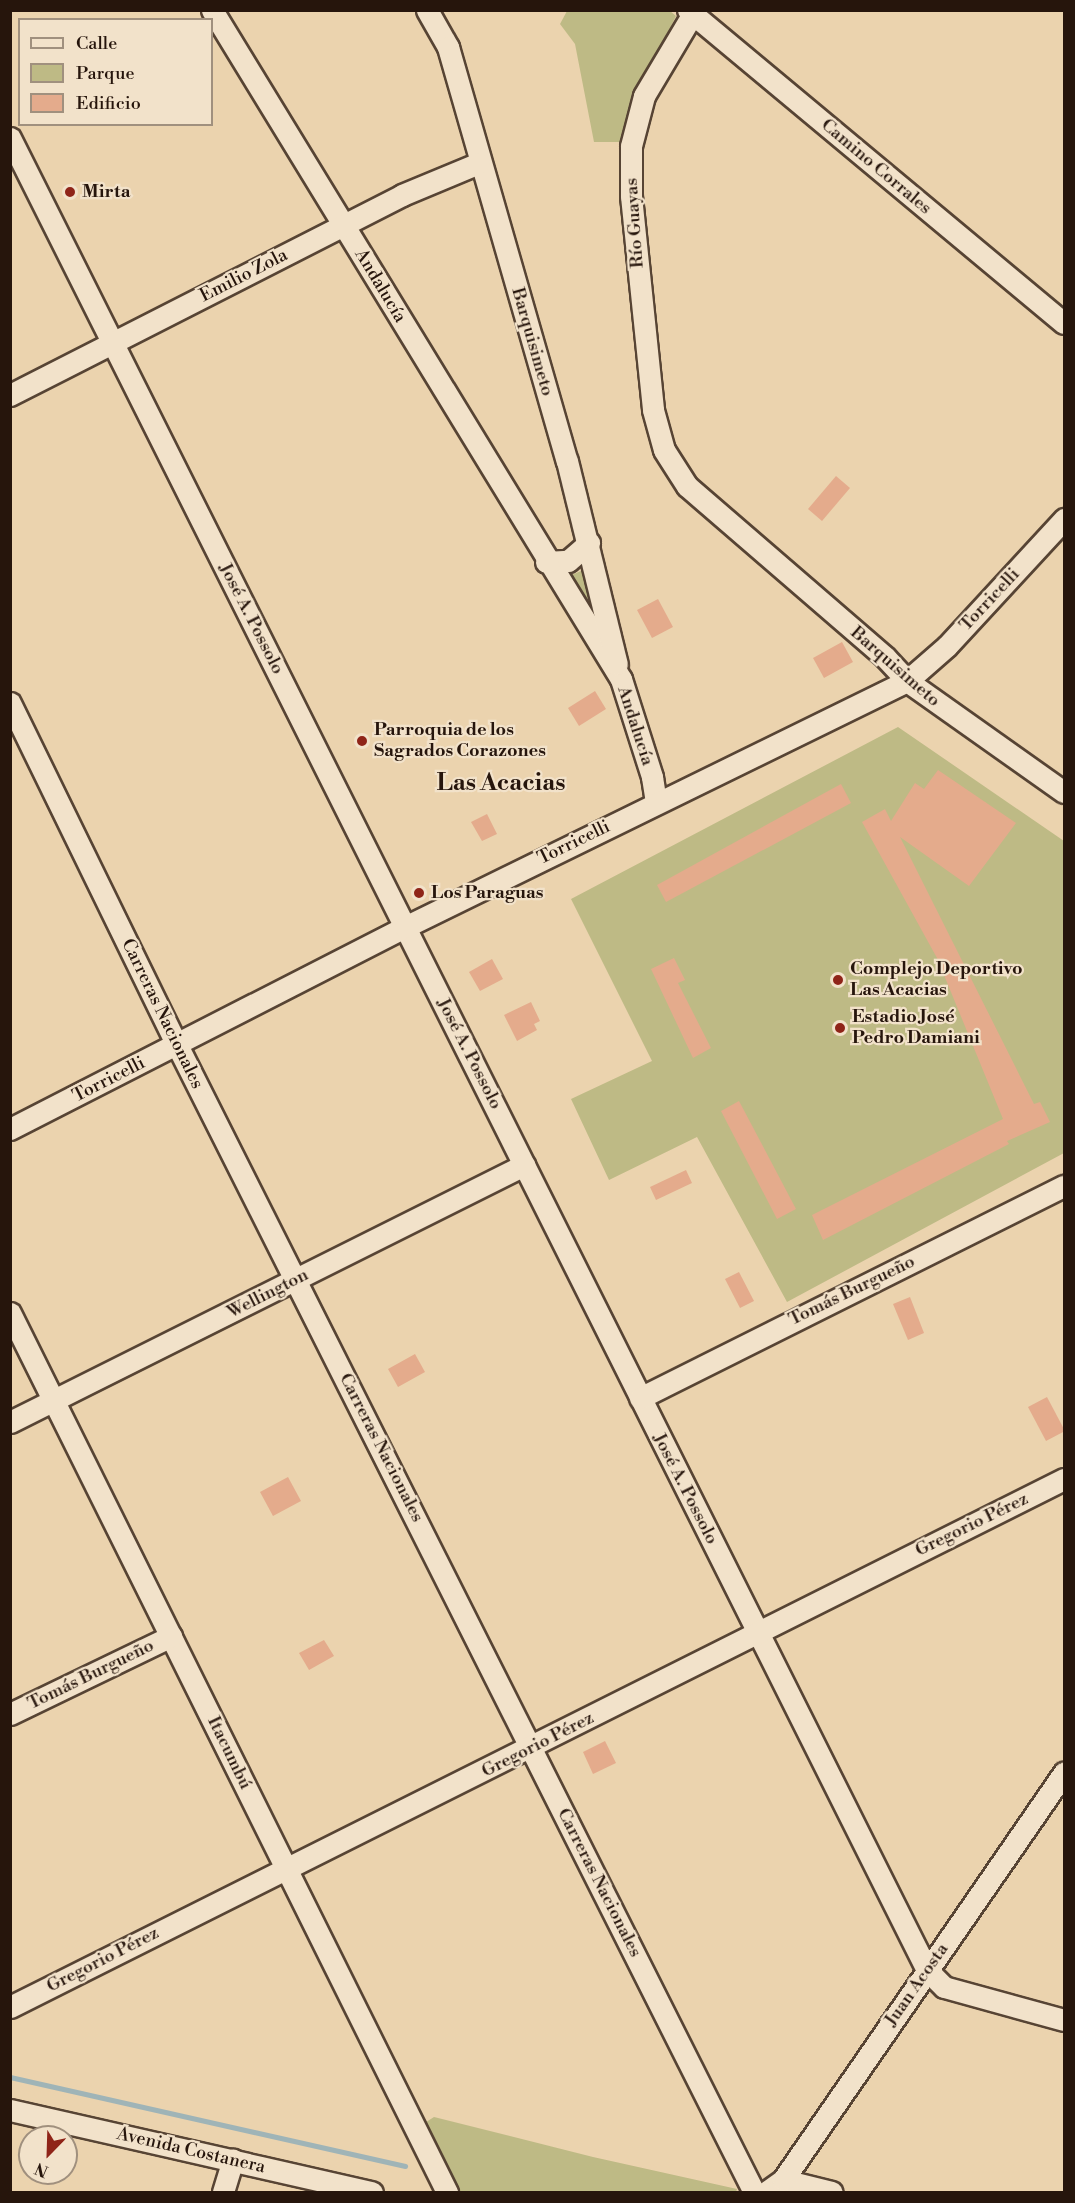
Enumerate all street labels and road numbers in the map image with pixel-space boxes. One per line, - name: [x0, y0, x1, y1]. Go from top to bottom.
- street label: Camino Corrales: [816, 115, 936, 219]
- street label: Río Guayas: [621, 177, 649, 269]
- street label: Emilio Zola: [197, 245, 291, 307]
- street label: Andalucía: [350, 245, 410, 327]
- street label: Barquisimeto: [506, 285, 558, 399]
- street label: José A. Possolo: [214, 560, 288, 678]
- street label: Torricelli: [955, 564, 1025, 636]
- street label: Barquisimeto: [846, 622, 944, 712]
- street label: Andalucía: [612, 684, 658, 768]
- street label: Torricelli: [534, 816, 614, 870]
- street label: Carreras Nacionales: [116, 935, 208, 1093]
- street label: José A. Possolo: [432, 995, 506, 1113]
- street label: Torricelli: [69, 1053, 149, 1107]
- street label: Tomás Burgueño: [785, 1251, 919, 1331]
- street label: Wellington: [224, 1264, 312, 1324]
- street label: Carreras Nacionales: [334, 1370, 428, 1526]
- street label: José A. Possolo: [648, 1430, 722, 1548]
- street label: Gregorio Pérez: [912, 1488, 1032, 1562]
- street label: Tomás Burgueño: [24, 1635, 158, 1715]
- street label: Gregorio Pérez: [478, 1707, 598, 1783]
- street label: Itacumbú: [202, 1713, 256, 1793]
- street label: Carreras Nacionales: [552, 1805, 646, 1961]
- street label: Gregorio Pérez: [43, 1922, 163, 1998]
- street label: Juan Acosta: [881, 1939, 953, 2031]
- street label: Avenida Costanera: [115, 2123, 267, 2179]

